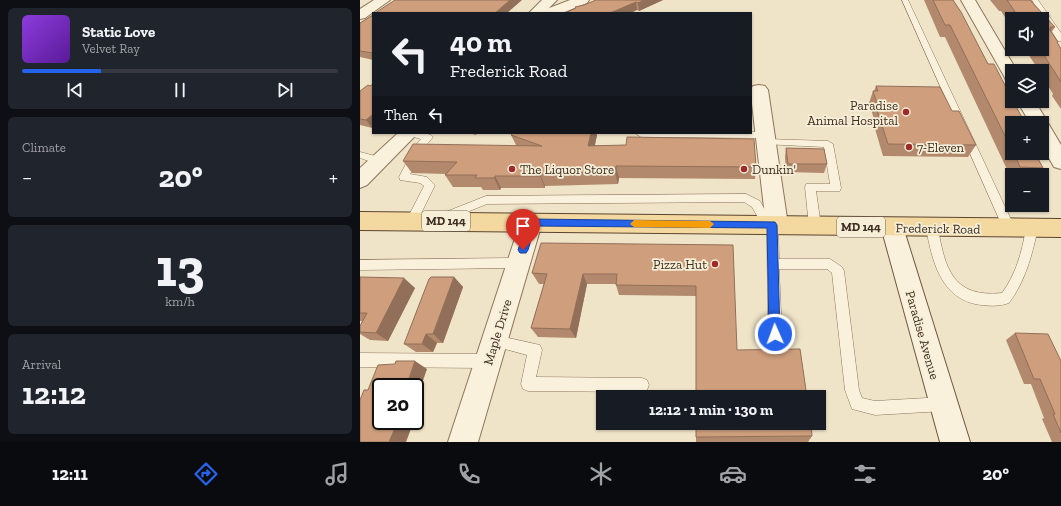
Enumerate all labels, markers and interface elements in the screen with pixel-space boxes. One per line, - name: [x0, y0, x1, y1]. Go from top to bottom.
- map controls: [1005, 12, 1049, 212]
- button: sound: [1005, 12, 1049, 56]
- text: Static Love: [82, 23, 155, 41]
- text: 40 m: [450, 26, 512, 59]
- icon: left: [384, 28, 436, 80]
- text: Velvet Ray: [82, 41, 140, 56]
- text: Frederick Road: [450, 60, 567, 82]
- button: layers: [1005, 64, 1049, 108]
- icon: previous: [64, 79, 86, 101]
- icon: pause: [169, 79, 191, 101]
- icon: next: [274, 79, 296, 101]
- place label: Paradise Animal Hospital: [807, 98, 899, 128]
- icon: left: [425, 104, 447, 126]
- text: Then: [384, 106, 417, 124]
- marker: Paradise Animal Hospital: [901, 107, 911, 117]
- button: +: [1005, 116, 1049, 160]
- text: Climate: [22, 140, 66, 155]
- place label: 7-Eleven: [917, 140, 965, 155]
- marker: 7-Eleven: [904, 142, 914, 152]
- text: 20°: [158, 159, 203, 195]
- place label: The Liquor Store: [520, 162, 614, 177]
- place label: Dunkin': [752, 162, 796, 177]
- text: −: [22, 164, 32, 191]
- text: +: [329, 164, 338, 191]
- marker: The Liquor Store: [507, 164, 517, 174]
- marker: Dunkin': [739, 164, 749, 174]
- button: −: [1005, 168, 1049, 212]
- pin: [506, 209, 540, 250]
- road number: MD 144: [422, 211, 470, 231]
- icon: arrive: [512, 215, 534, 237]
- road number: MD 144: [837, 217, 885, 237]
- street label: Frederick Road: [895, 220, 981, 237]
- text: 13: [156, 237, 204, 299]
- place label: Pizza Hut: [653, 257, 707, 272]
- marker: Pizza Hut: [710, 259, 720, 269]
- street label: Paradise Avenue: [903, 289, 942, 381]
- text: km/h: [165, 294, 195, 309]
- street label: Maple Drive: [480, 297, 515, 367]
- position arrow: [754, 313, 796, 355]
- text: Arrival: [22, 357, 61, 372]
- text: 12:12: [22, 376, 86, 412]
- speed limit sign: 20: [372, 378, 424, 430]
- text: 12:12 · 1 min · 130 m: [649, 401, 773, 419]
- icon: directions: [192, 460, 220, 488]
- icon: music: [323, 460, 351, 488]
- icon: phone: [455, 460, 483, 488]
- icon: climate: [587, 460, 615, 488]
- icon: car: [719, 460, 747, 488]
- icon: filters: [851, 460, 879, 488]
- text: 12:11: [52, 463, 88, 485]
- text: 20°: [982, 463, 1009, 485]

